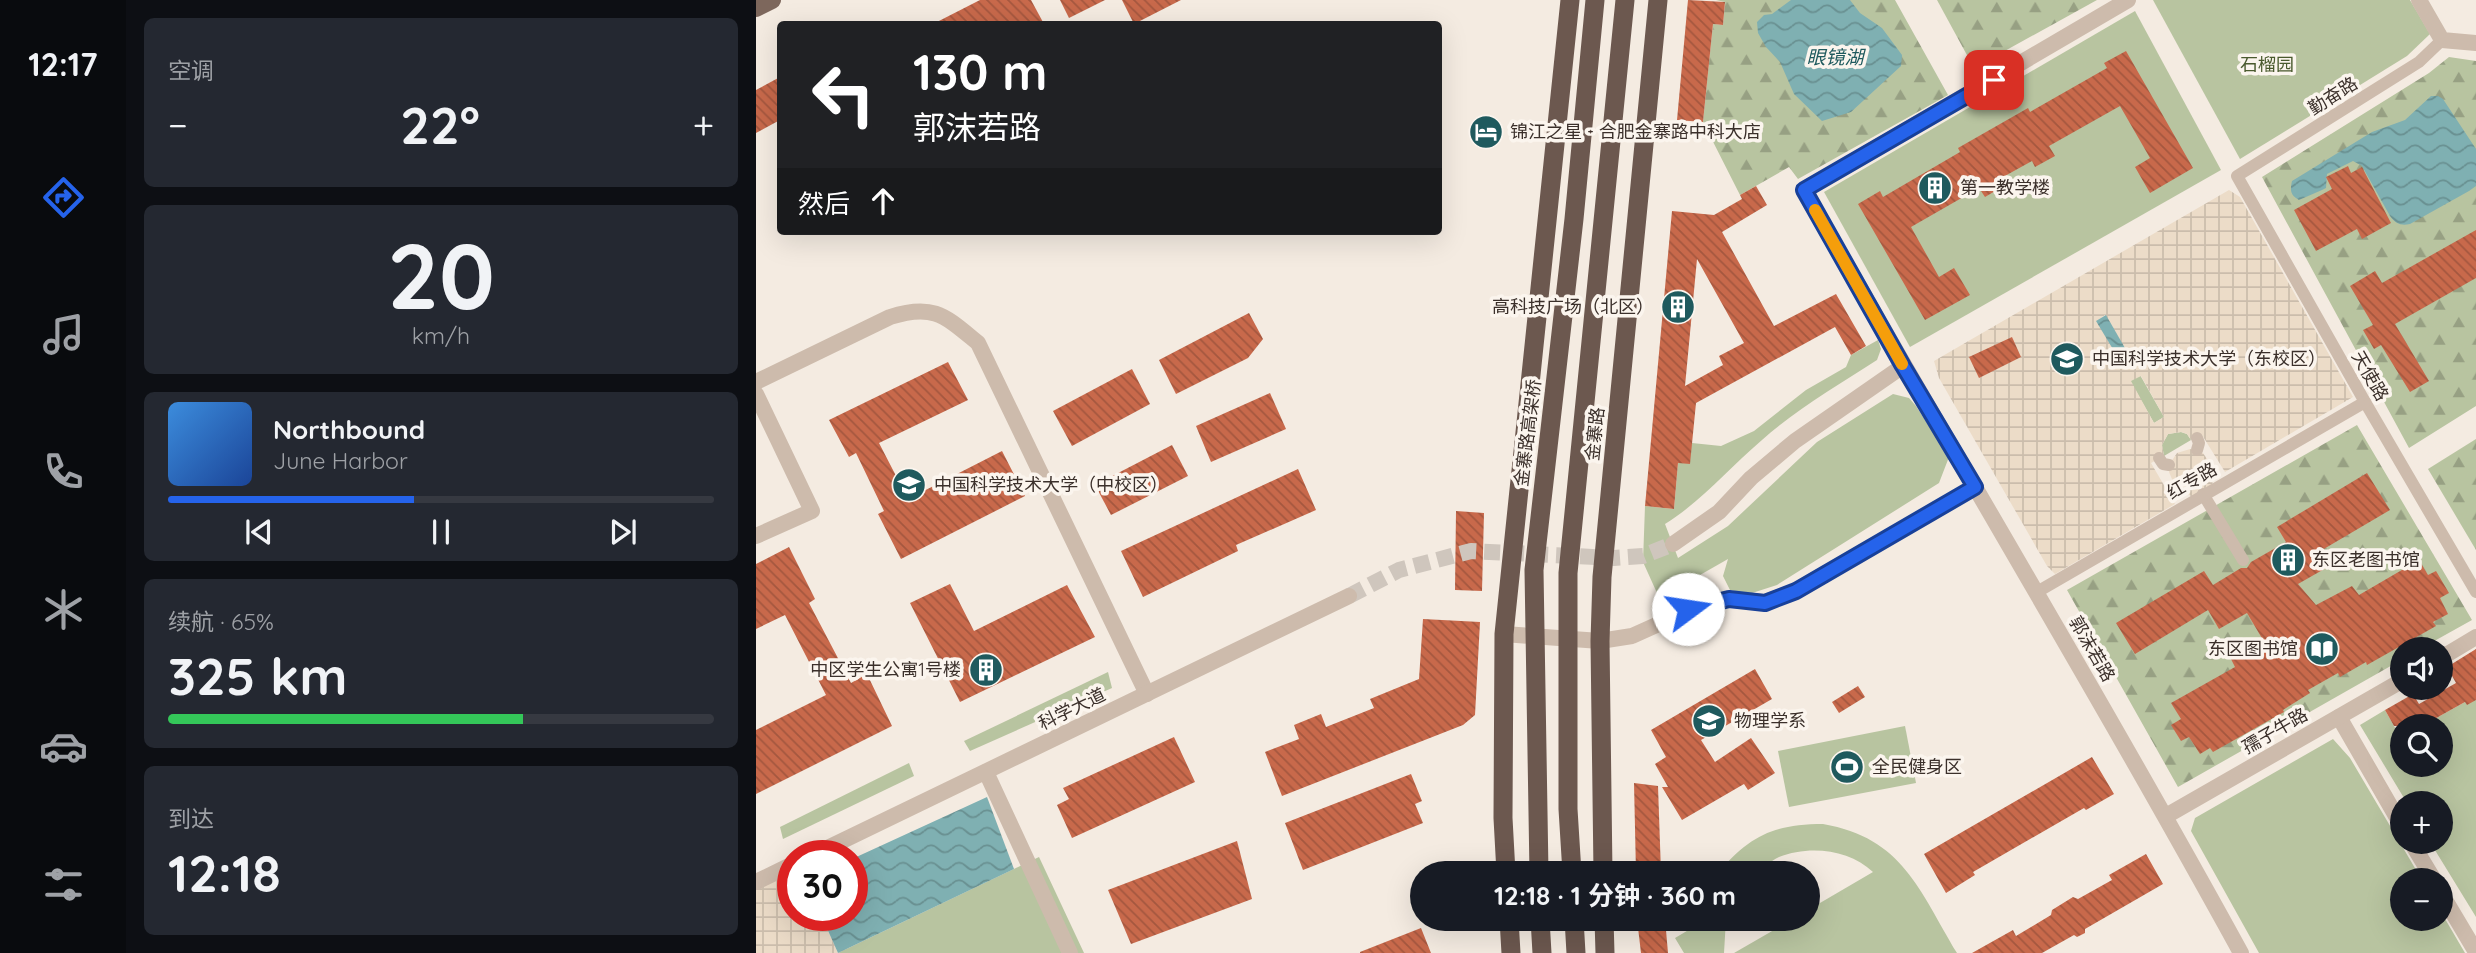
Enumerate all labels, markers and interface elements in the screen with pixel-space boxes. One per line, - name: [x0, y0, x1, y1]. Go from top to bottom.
- text: 130 m: [913, 41, 1047, 102]
- text: 12:17: [28, 44, 98, 84]
- water label: 眼镜湖: [1806, 45, 1866, 69]
- icon: left: [798, 49, 889, 140]
- pin: [1964, 50, 2024, 110]
- park label: 石榴园: [2240, 53, 2294, 76]
- text: 空调: [168, 56, 214, 85]
- icon: arrive: [1975, 61, 2013, 99]
- street label: 勤奋路: [2304, 72, 2362, 120]
- text: 22°: [400, 92, 480, 157]
- text: −: [168, 101, 188, 149]
- text: +: [693, 101, 714, 149]
- text: 郭沫若路: [913, 107, 1041, 147]
- hotel icon: 锦江之星 - 合肥金寨路中科大店: [1467, 113, 1505, 151]
- place label: 锦江之星 - 合肥金寨路中科大店: [1510, 120, 1761, 143]
- building icon: 第一教学楼: [1916, 169, 1954, 207]
- icon: directions: [39, 173, 88, 222]
- place label: 第一教学楼: [1960, 176, 2050, 199]
- icon: ahead: [864, 182, 902, 220]
- text: 然后: [798, 187, 850, 220]
- text: 20: [387, 218, 495, 332]
- building icon: 高科技广场（北区）: [1659, 288, 1697, 326]
- place label: 高科技广场（北区）: [1492, 295, 1654, 318]
- icon: music: [39, 310, 88, 359]
- text: km/h: [412, 321, 470, 350]
- school or university icon: 中国科学技术大学（东校区）: [2048, 340, 2086, 378]
- place label: 中国科学技术大学（东校区）: [2092, 347, 2326, 370]
- street label: 天使路: [2347, 347, 2394, 405]
- street label: 金寨路高架桥: [1510, 378, 1545, 488]
- street label: 金寨路: [1580, 406, 1609, 462]
- text: Northbound: [273, 413, 425, 446]
- text: June Harbor: [273, 446, 408, 475]
- icon: phone: [39, 447, 88, 496]
- street label: 红专路: [2163, 457, 2221, 504]
- school or university icon: 中国科学技术大学（中校区）: [890, 466, 928, 504]
- place label: 中国科学技术大学（中校区）: [934, 473, 1168, 496]
- icon: previous: [240, 513, 278, 551]
- icon: pause: [422, 513, 460, 551]
- icon: next: [604, 513, 642, 551]
- building icon: 东区老图书馆: [2269, 541, 2307, 579]
- place label: 东区老图书馆: [2312, 548, 2420, 571]
- position arrow: [1651, 572, 1725, 646]
- icon: climate: [39, 585, 88, 634]
- text: 续航 · 65%: [168, 607, 274, 636]
- street label: 郭沫若路: [2064, 612, 2120, 686]
- library icon: 东区图书馆: [2303, 630, 2341, 668]
- place label: 东区图书馆: [2208, 637, 2298, 660]
- map controls: [2390, 637, 2453, 931]
- button: sound: [2390, 637, 2453, 700]
- text: 325 km: [168, 643, 348, 708]
- building icon: 中区学生公寓1号楼: [967, 651, 1005, 689]
- place label: 中区学生公寓1号楼: [810, 658, 961, 681]
- street label: 科学大道: [1034, 682, 1109, 735]
- school or university icon: 物理学系: [1690, 702, 1728, 740]
- street label: 孺子牛路: [2238, 703, 2312, 759]
- place label: 物理学系: [1734, 709, 1806, 732]
- button: search: [2390, 714, 2453, 777]
- icon: car: [39, 722, 88, 771]
- sports icon: 全民健身区: [1828, 748, 1866, 786]
- place label: 全民健身区: [1872, 755, 1962, 778]
- button: +: [2390, 791, 2453, 854]
- text: 到达: [168, 804, 214, 833]
- text: 12:18: [168, 840, 281, 905]
- speed limit sign: 30: [777, 840, 868, 931]
- icon: filters: [39, 860, 88, 909]
- button: −: [2390, 868, 2453, 931]
- text: 12:18 · 1 分钟 · 360 m: [1494, 879, 1736, 912]

